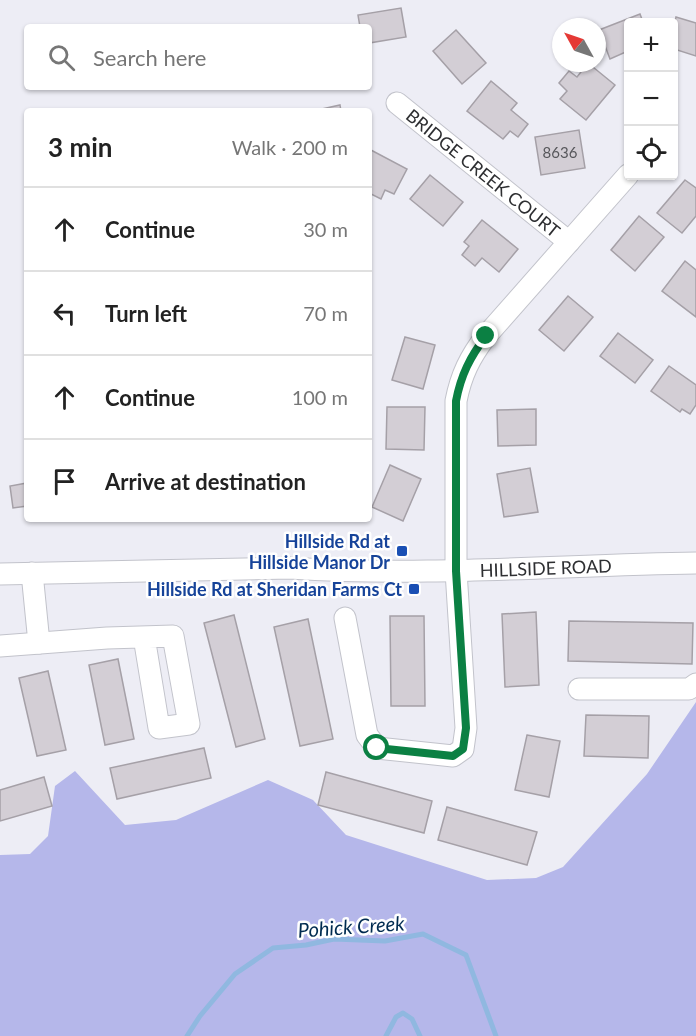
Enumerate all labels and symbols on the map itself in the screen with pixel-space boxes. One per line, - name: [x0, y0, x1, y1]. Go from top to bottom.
- north arrow: [552, 18, 606, 72]
- street label: BRIDGE CREEK COURT: [402, 104, 565, 242]
- house number: 8636: [543, 143, 578, 161]
- route end: [472, 322, 498, 348]
- place label: Hillside Rd at Hillside Manor Dr: [249, 530, 390, 573]
- marker: Hillside Rd at Hillside Manor Dr: [395, 544, 409, 558]
- street label: HILLSIDE ROAD: [480, 554, 612, 581]
- place label: Hillside Rd at Sheridan Farms Ct: [147, 578, 402, 600]
- marker: Hillside Rd at Sheridan Farms Ct: [407, 582, 421, 596]
- route start: [363, 734, 389, 760]
- water label: Pohick Creek: [297, 910, 406, 942]

